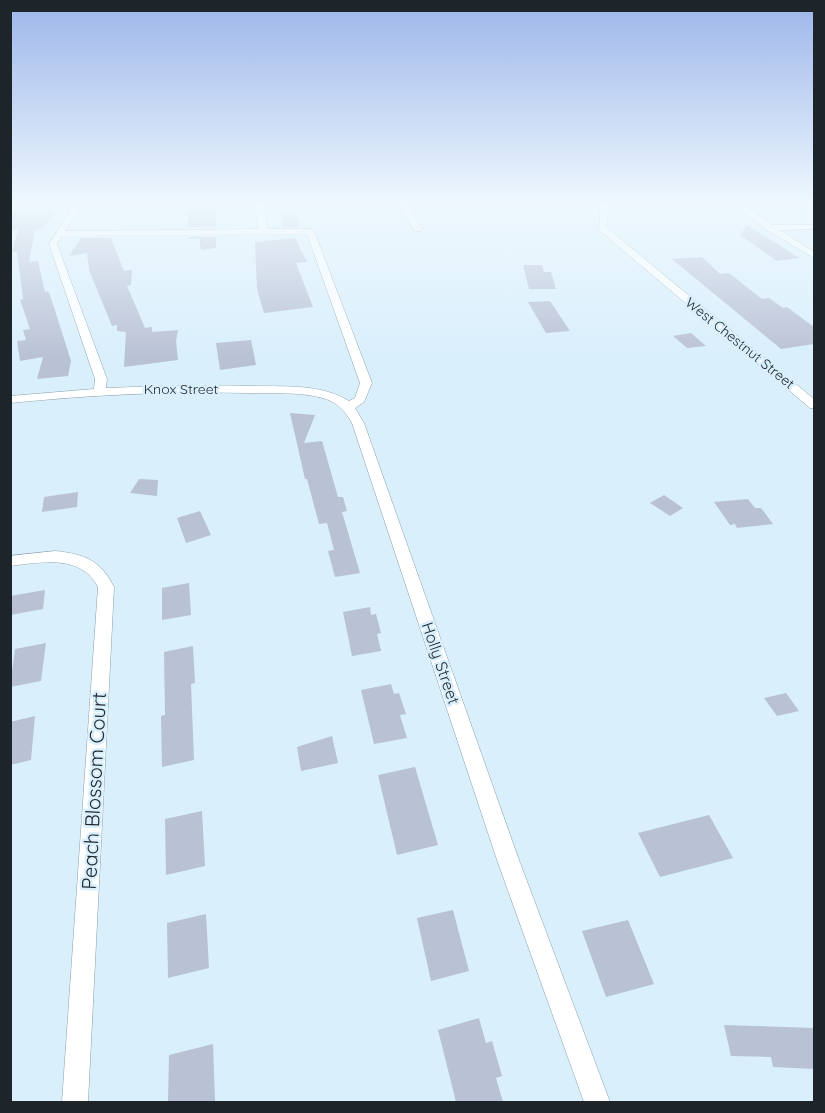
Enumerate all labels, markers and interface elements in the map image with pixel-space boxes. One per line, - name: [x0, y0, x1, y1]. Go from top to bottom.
- street label: West Chestnut Street: [682, 293, 799, 393]
- street label: Knox Street: [144, 380, 219, 398]
- street label: Holly Street: [418, 619, 464, 707]
- street label: Peach Blossom Court: [76, 692, 111, 890]

